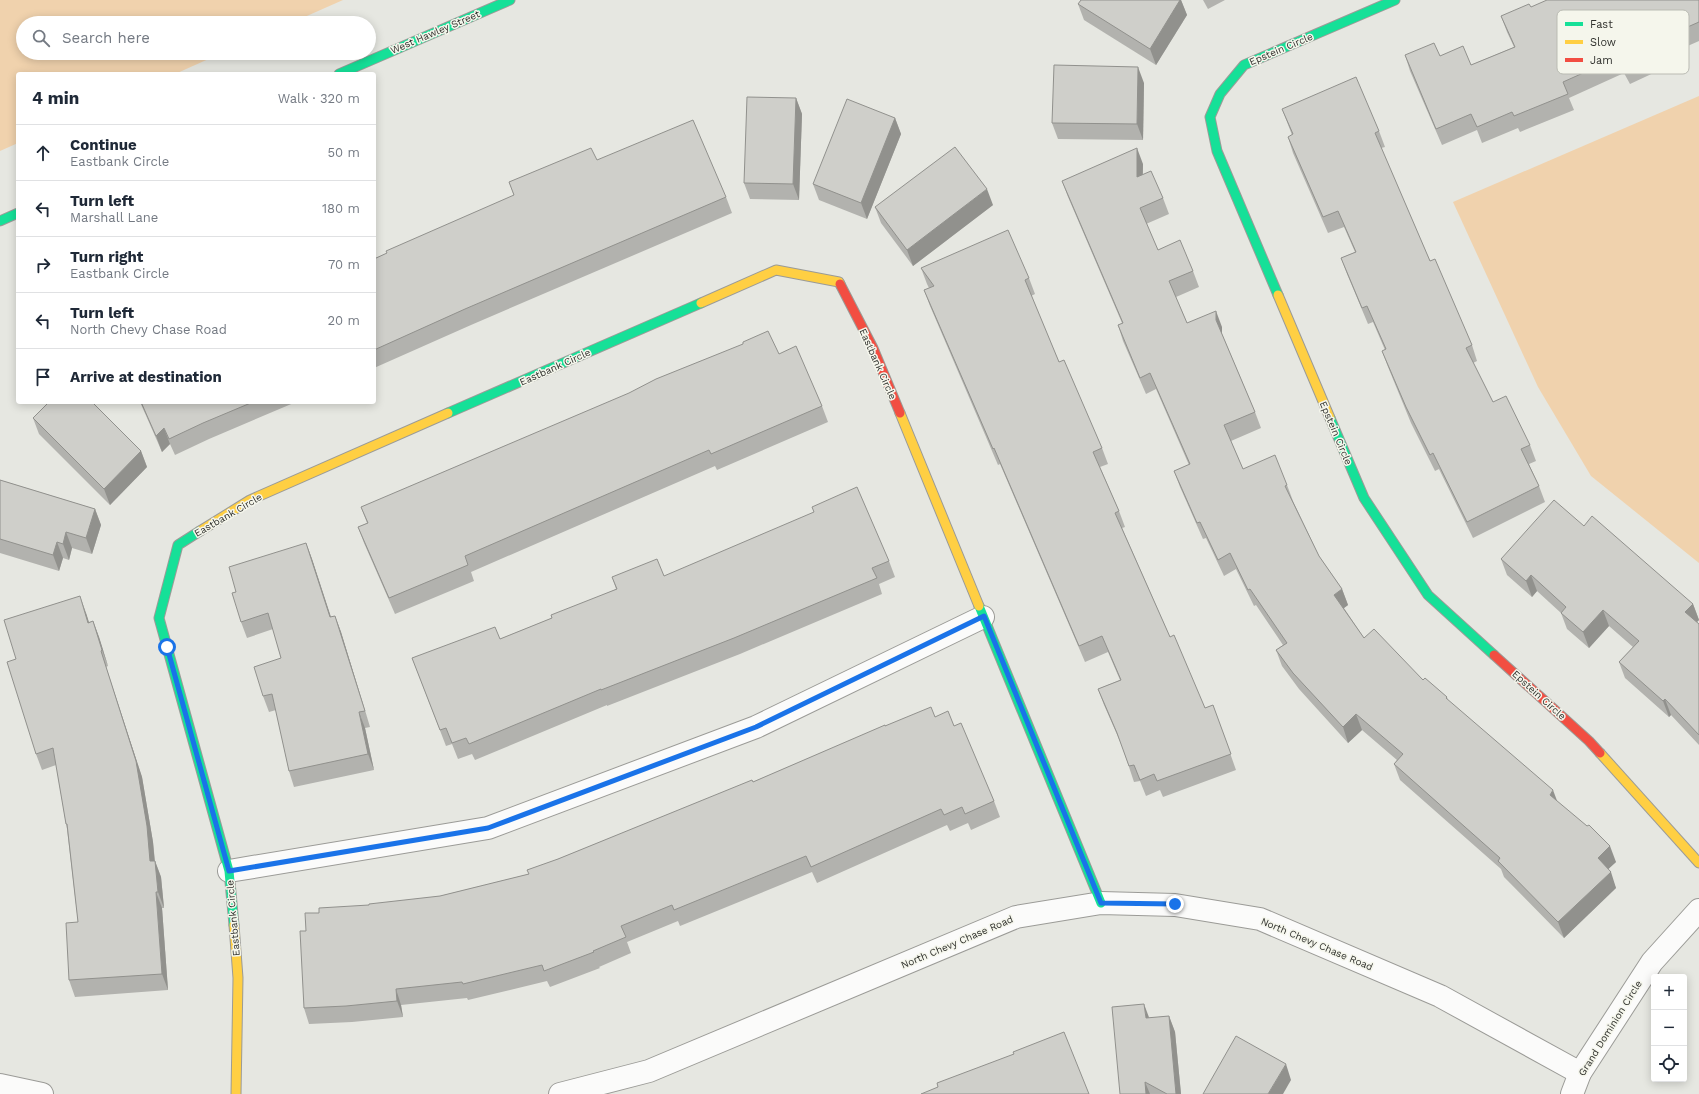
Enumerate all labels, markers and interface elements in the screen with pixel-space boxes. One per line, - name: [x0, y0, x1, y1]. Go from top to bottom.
- street label: West Hawley Street: [389, 8, 482, 56]
- legend: [1557, 10, 1689, 74]
- search box: [16, 16, 376, 60]
- text: Fast: [1590, 18, 1613, 31]
- icon: search: [30, 27, 52, 49]
- text: Search here: [62, 29, 150, 47]
- street label: Epstein Circle: [1248, 31, 1315, 67]
- text: Slow: [1590, 36, 1616, 49]
- text: Jam: [1590, 54, 1613, 67]
- text: 4 min: [32, 88, 79, 108]
- text: Walk · 320 m: [278, 91, 360, 106]
- text: Continue: [70, 136, 137, 154]
- icon: ahead: [32, 142, 54, 164]
- text: 50 m: [328, 145, 360, 160]
- text: Eastbank Circle: [70, 154, 169, 169]
- text: Turn left: [70, 192, 134, 210]
- icon: left: [32, 198, 54, 220]
- text: 180 m: [322, 201, 360, 216]
- text: Marshall Lane: [70, 210, 158, 225]
- text: Turn right: [70, 248, 143, 266]
- icon: right: [32, 254, 54, 276]
- text: 70 m: [328, 257, 360, 272]
- text: Eastbank Circle: [70, 266, 169, 281]
- text: Turn left: [70, 304, 134, 322]
- icon: left: [32, 310, 54, 332]
- text: 20 m: [328, 313, 360, 328]
- text: North Chevy Chase Road: [70, 322, 227, 337]
- street label: Eastbank Circle: [857, 327, 899, 401]
- street label: Eastbank Circle: [518, 346, 592, 388]
- icon: arrive: [32, 366, 54, 388]
- text: Arrive at destination: [70, 368, 222, 386]
- street label: Epstein Circle: [1318, 400, 1354, 467]
- street label: Eastbank Circle: [192, 491, 264, 539]
- route start: [158, 638, 176, 656]
- street label: Epstein Circle: [1510, 668, 1568, 722]
- street label: Eastbank Circle: [224, 879, 242, 957]
- route end: [1166, 895, 1184, 913]
- street label: North Chevy Chase Road: [899, 913, 1015, 971]
- street label: North Chevy Chase Road: [1259, 915, 1375, 973]
- map controls: [1651, 974, 1687, 1082]
- button: +: [1651, 974, 1687, 1010]
- street label: Grand Dominion Circle: [1576, 978, 1644, 1078]
- button: −: [1651, 1010, 1687, 1046]
- button: locate: [1651, 1046, 1687, 1082]

